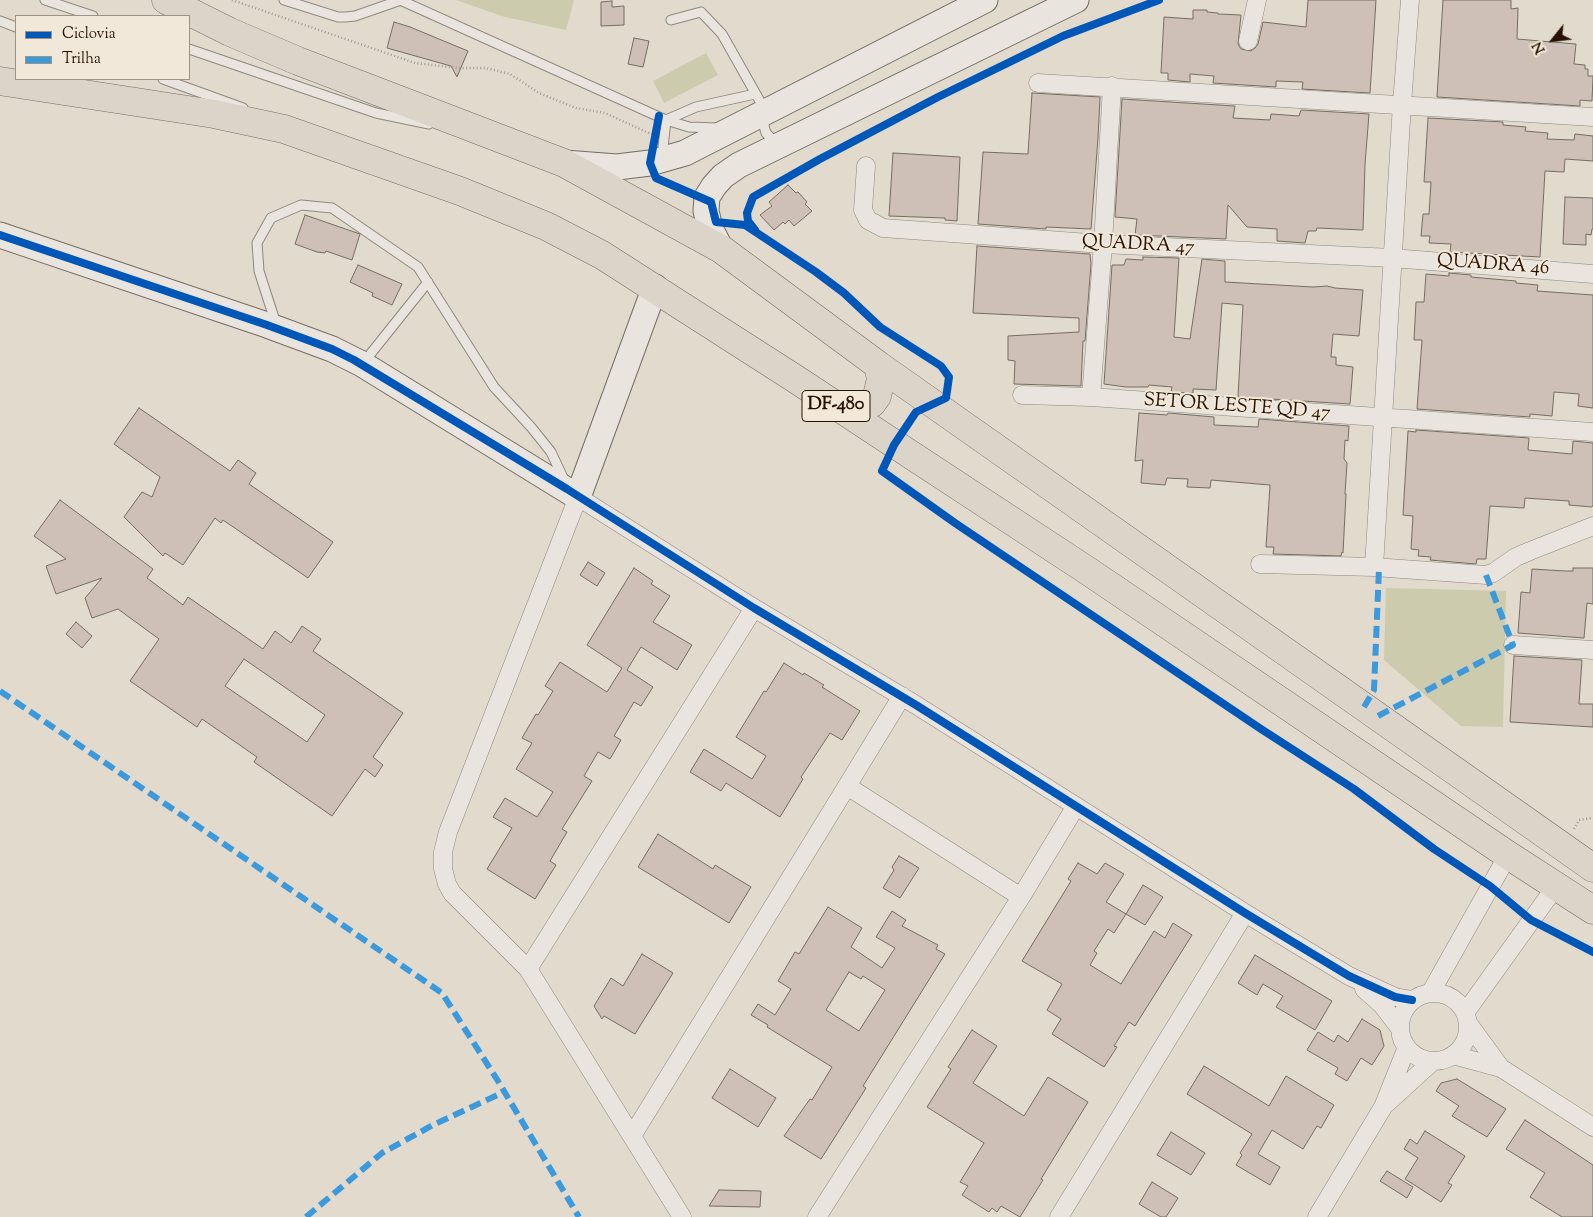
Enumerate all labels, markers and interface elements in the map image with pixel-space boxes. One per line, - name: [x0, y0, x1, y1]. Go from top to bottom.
- legend: [15, 15, 190, 80]
- north arrow: [1528, 15, 1578, 65]
- text: Ciclovia: [62, 24, 116, 45]
- text: N: [1528, 38, 1551, 57]
- text: Trilha: [62, 49, 101, 70]
- street label: QUADRA 47: [1081, 232, 1195, 260]
- street label: QUADRA 46: [1436, 251, 1550, 281]
- street label: SETOR LESTE QD 47: [1143, 390, 1331, 426]
- road number: DF-480: [802, 391, 870, 422]

